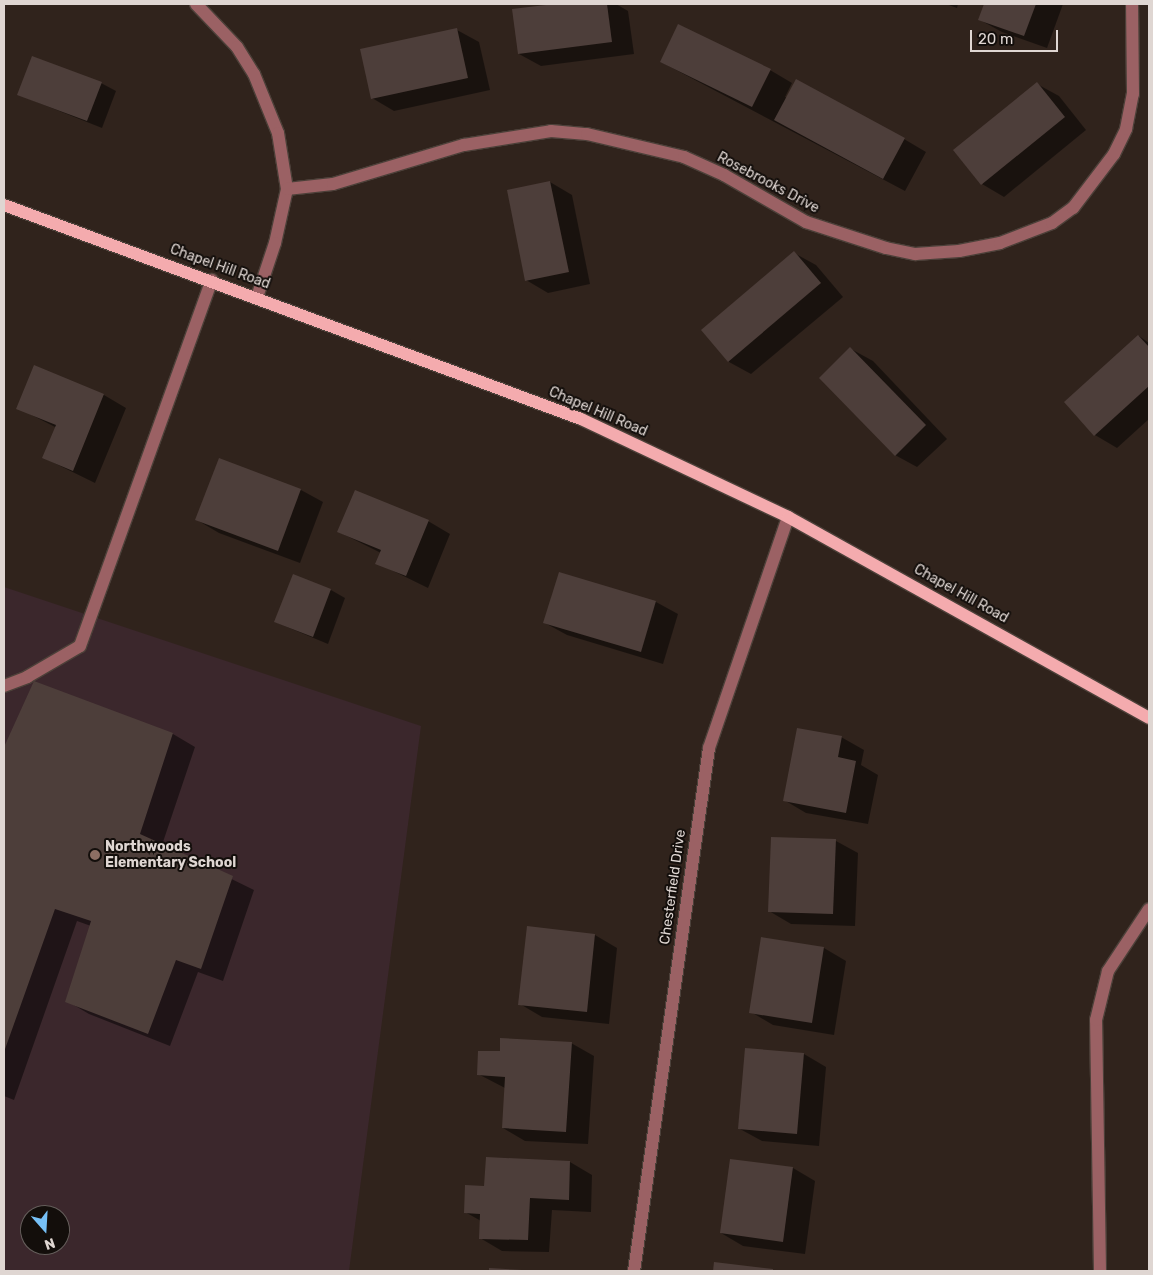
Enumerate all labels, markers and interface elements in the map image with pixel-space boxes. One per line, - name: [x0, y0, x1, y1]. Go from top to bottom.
- scale bar: [973, 20, 1060, 52]
- text: 20 m: [978, 30, 1013, 48]
- street label: Rosebrooks Drive: [714, 149, 822, 217]
- street label: Chapel Hill Road: [168, 241, 272, 293]
- street label: Chapel Hill Road: [546, 384, 650, 440]
- street label: Chapel Hill Road: [911, 561, 1011, 627]
- street label: Chesterfield Drive: [657, 828, 689, 946]
- place label: Northwoods Elementary School: [105, 839, 237, 872]
- marker: Northwoods Elementary School: [89, 849, 101, 861]
- north arrow: [20, 1205, 70, 1255]
- text: N: [42, 1234, 57, 1253]

